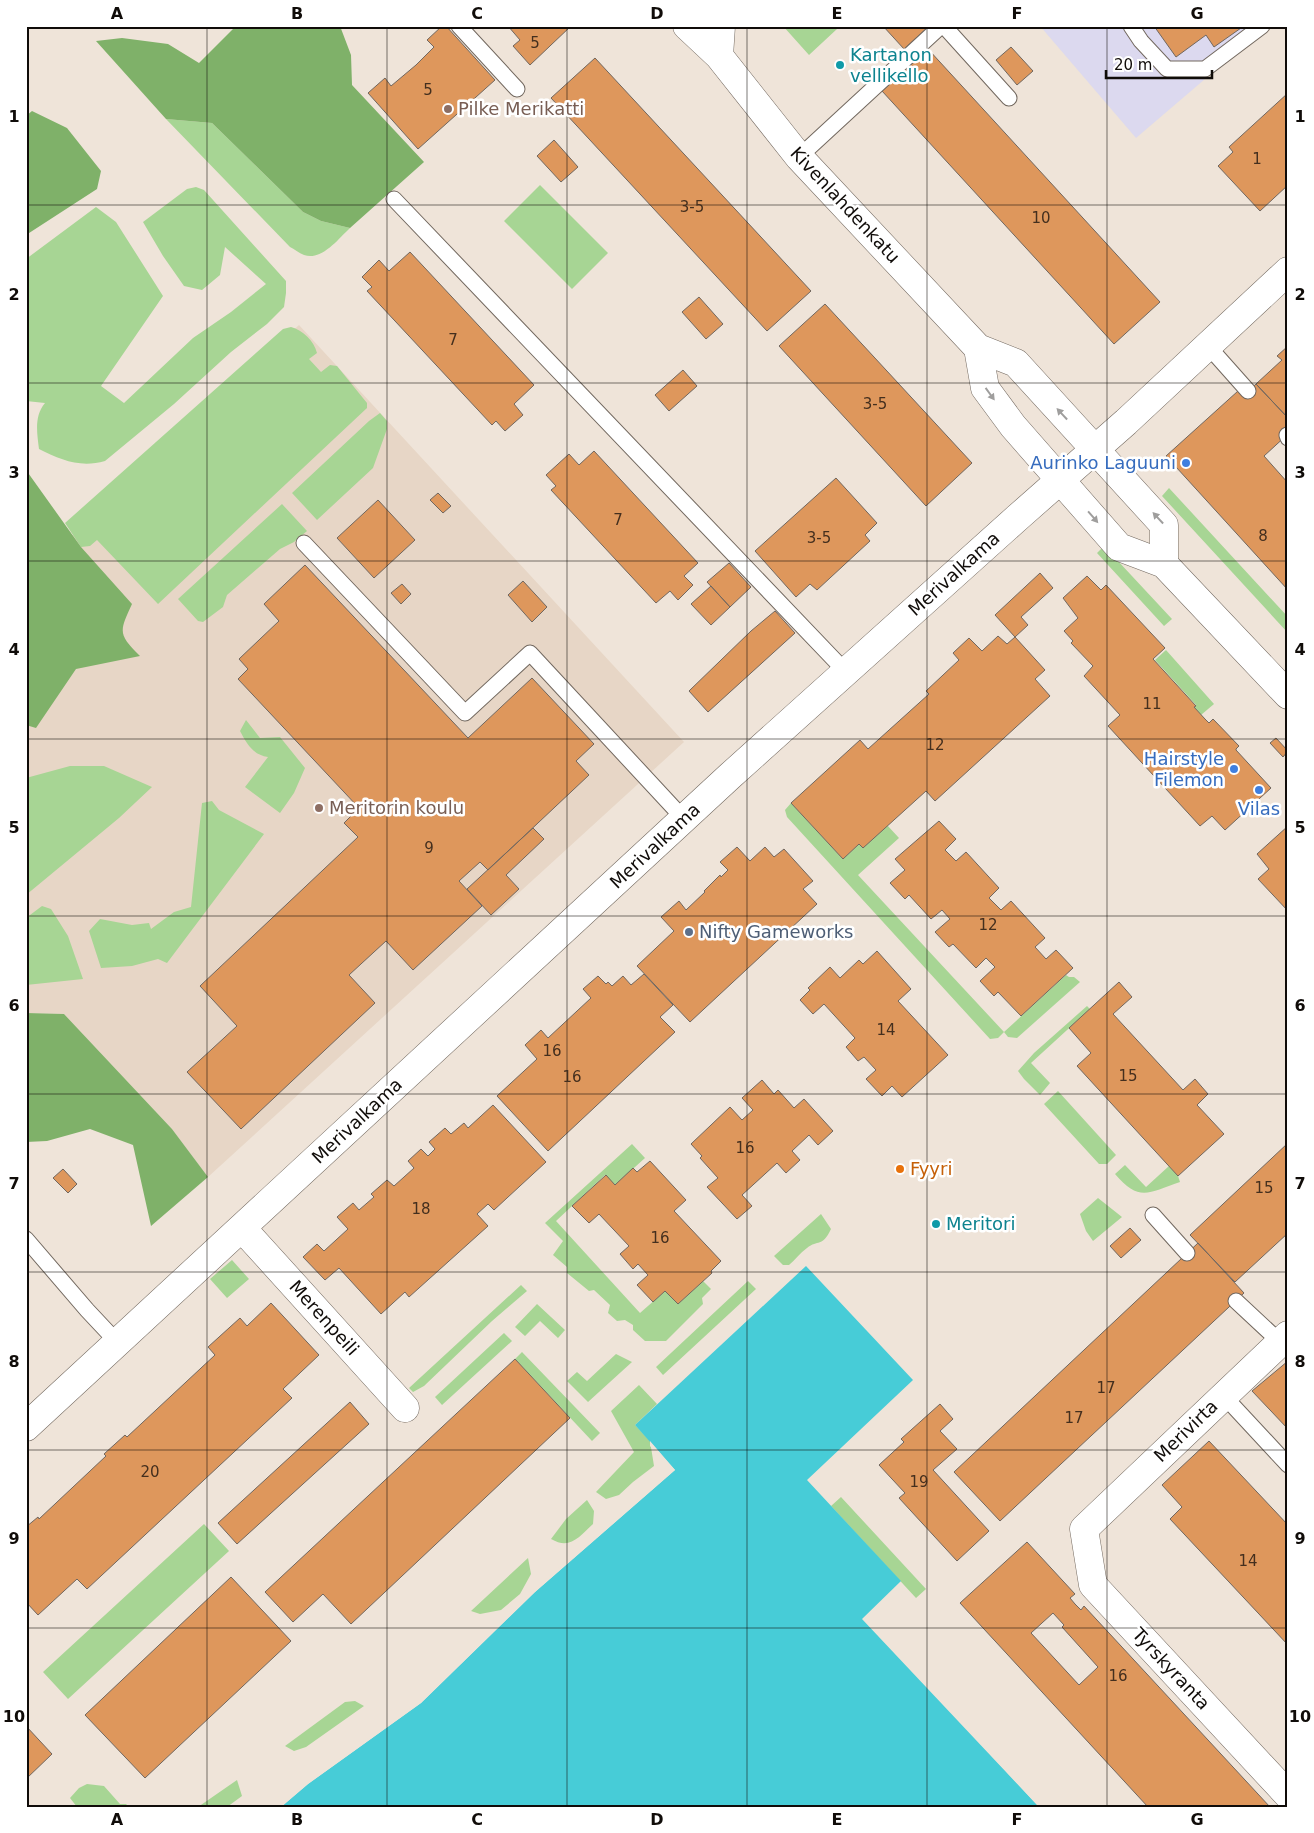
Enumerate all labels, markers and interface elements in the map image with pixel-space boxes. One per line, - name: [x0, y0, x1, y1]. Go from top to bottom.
- text: A: [111, 4, 124, 23]
- text: B: [291, 4, 303, 23]
- text: C: [471, 4, 483, 23]
- text: D: [650, 4, 664, 23]
- text: E: [832, 4, 842, 23]
- text: F: [1012, 4, 1022, 23]
- text: G: [1190, 4, 1204, 23]
- house number: 5: [530, 34, 540, 52]
- place label: Kartanon vellikello: [850, 44, 932, 86]
- scale bar: [1106, 48, 1213, 80]
- text: 20 m: [1114, 56, 1152, 74]
- marker: Kartanon vellikello: [834, 59, 846, 71]
- house number: 5: [423, 81, 433, 99]
- place label: Pilke Merikatti: [458, 98, 584, 119]
- marker: Pilke Merikatti: [442, 103, 454, 115]
- text: 1: [8, 107, 20, 126]
- text: 1: [1294, 107, 1306, 126]
- street label: Kivenlahdenkatu: [786, 142, 904, 267]
- house number: 1: [1252, 150, 1262, 168]
- house number: 3-5: [680, 198, 704, 216]
- house number: 10: [1031, 209, 1051, 227]
- text: 2: [8, 285, 20, 304]
- text: 2: [1294, 285, 1306, 304]
- house number: 7: [448, 331, 458, 349]
- one-way arrow: [984, 388, 994, 401]
- house number: 3-5: [863, 395, 887, 413]
- one-way arrow: [1056, 408, 1068, 420]
- place label: Aurinko Laguuni: [1030, 452, 1176, 473]
- marker: Aurinko Laguuni: [1180, 457, 1192, 469]
- text: 3: [8, 463, 20, 482]
- text: 3: [1294, 463, 1306, 482]
- one-way arrow: [1087, 510, 1098, 523]
- house number: 7: [613, 511, 623, 529]
- one-way arrow: [1152, 511, 1163, 524]
- street label: Merivalkama: [904, 527, 1004, 620]
- house number: 8: [1258, 527, 1268, 545]
- house number: 3-5: [807, 529, 831, 547]
- text: 4: [8, 640, 20, 659]
- text: 4: [1294, 640, 1306, 659]
- house number: 11: [1142, 695, 1162, 713]
- house number: 12: [925, 736, 945, 754]
- place label: Hairstyle Filemon: [1144, 748, 1224, 790]
- marker: Hairstyle Filemon: [1228, 763, 1240, 775]
- marker: Vilas: [1253, 784, 1265, 796]
- place label: Meritorin koulu: [329, 797, 464, 818]
- place label: Vilas: [1238, 798, 1280, 819]
- street label: Merivalkama: [605, 799, 704, 893]
- marker: Meritorin koulu: [313, 802, 325, 814]
- text: 5: [8, 818, 20, 837]
- text: 5: [1294, 818, 1306, 837]
- house number: 9: [424, 839, 434, 857]
- house number: 12: [978, 916, 998, 934]
- place label: Nifty Gameworks: [699, 921, 853, 942]
- marker: Nifty Gameworks: [683, 926, 695, 938]
- text: 6: [8, 996, 20, 1015]
- text: 6: [1294, 996, 1306, 1015]
- house number: 14: [876, 1021, 896, 1039]
- house number: 16: [542, 1042, 562, 1060]
- house number: 15: [1118, 1067, 1138, 1085]
- house number: 16: [562, 1068, 582, 1086]
- street label: Merivalkama: [307, 1074, 406, 1168]
- house number: 16: [735, 1139, 755, 1157]
- place label: Fyyri: [910, 1158, 952, 1179]
- marker: Fyyri: [894, 1163, 906, 1175]
- text: 7: [8, 1174, 20, 1193]
- text: 7: [1294, 1174, 1306, 1193]
- house number: 15: [1254, 1179, 1274, 1197]
- house number: 18: [411, 1200, 431, 1218]
- place label: Meritori: [946, 1213, 1015, 1234]
- marker: Meritori: [930, 1218, 942, 1230]
- house number: 16: [650, 1229, 670, 1247]
- street label: Merenpeili: [285, 1276, 363, 1359]
- text: 8: [8, 1352, 20, 1371]
- text: 8: [1294, 1352, 1306, 1371]
- house number: 17: [1096, 1379, 1116, 1397]
- street label: Merivirta: [1150, 1395, 1222, 1466]
- house number: 17: [1064, 1409, 1084, 1427]
- house number: 20: [140, 1463, 160, 1481]
- house number: 19: [909, 1473, 929, 1491]
- text: 9: [8, 1529, 20, 1548]
- text: 9: [1294, 1529, 1306, 1548]
- house number: 14: [1238, 1552, 1258, 1570]
- street label: Tyrskyranta: [1128, 1623, 1215, 1714]
- house number: 16: [1108, 1667, 1128, 1685]
- text: 10: [3, 1707, 25, 1726]
- text: 10: [1289, 1707, 1311, 1726]
- text: A: [111, 1810, 124, 1829]
- text: B: [291, 1810, 303, 1829]
- text: C: [471, 1810, 483, 1829]
- text: D: [650, 1810, 664, 1829]
- text: E: [832, 1810, 842, 1829]
- text: F: [1012, 1810, 1022, 1829]
- text: G: [1190, 1810, 1204, 1829]

